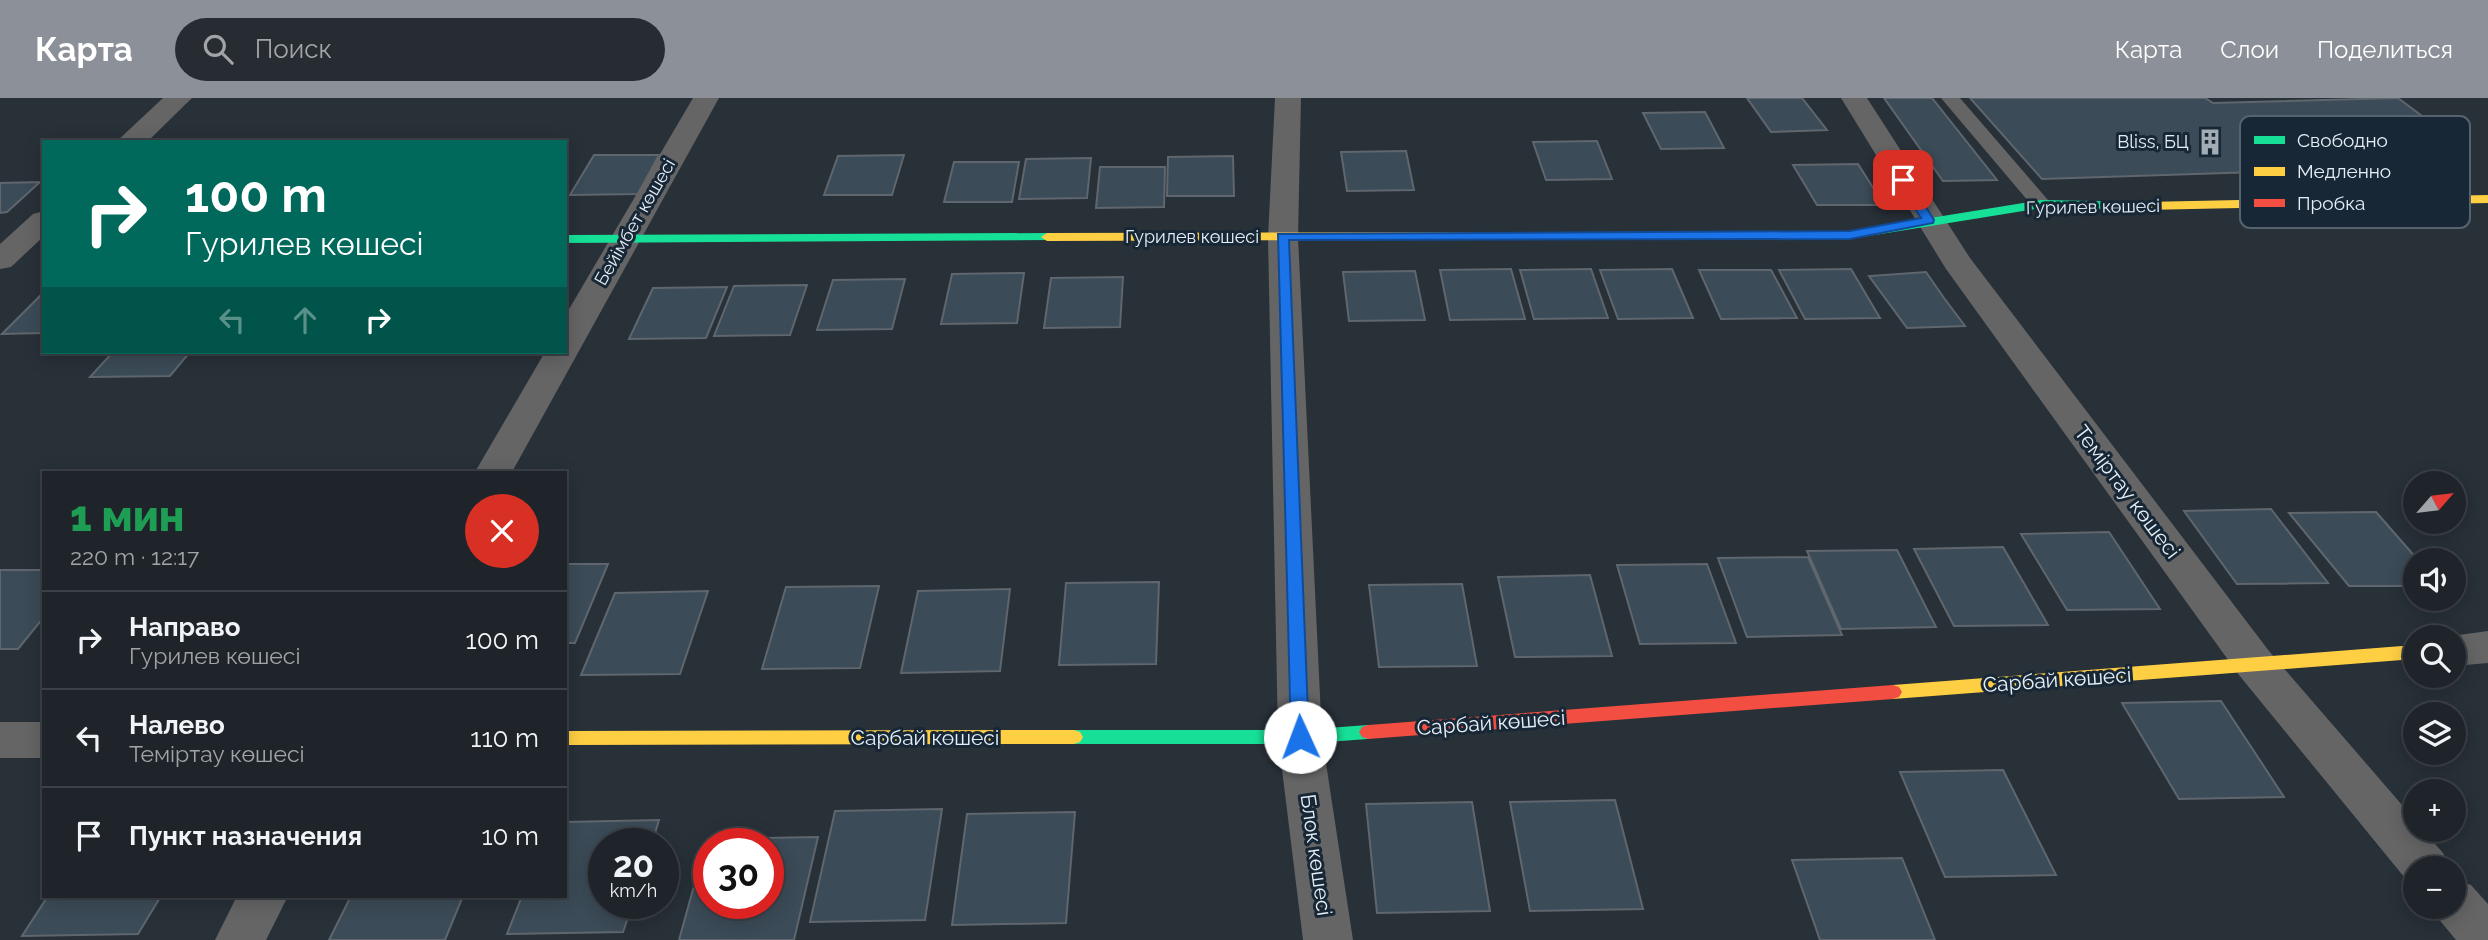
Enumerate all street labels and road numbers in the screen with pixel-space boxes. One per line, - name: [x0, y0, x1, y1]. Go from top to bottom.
- street label: Бейімбет көшесі: [590, 155, 679, 289]
- street label: Гурилев көшесі: [2026, 195, 2160, 218]
- street label: Гурилев көшесі: [1125, 226, 1259, 247]
- street label: Теміртау көшесі: [2069, 420, 2186, 563]
- street label: Сарбай көшесі: [1982, 662, 2132, 697]
- street label: Сарбай көшесі: [1416, 705, 1566, 740]
- street label: Сарбай көшесі: [851, 725, 999, 750]
- street label: Блок көшесі: [1296, 793, 1337, 917]

